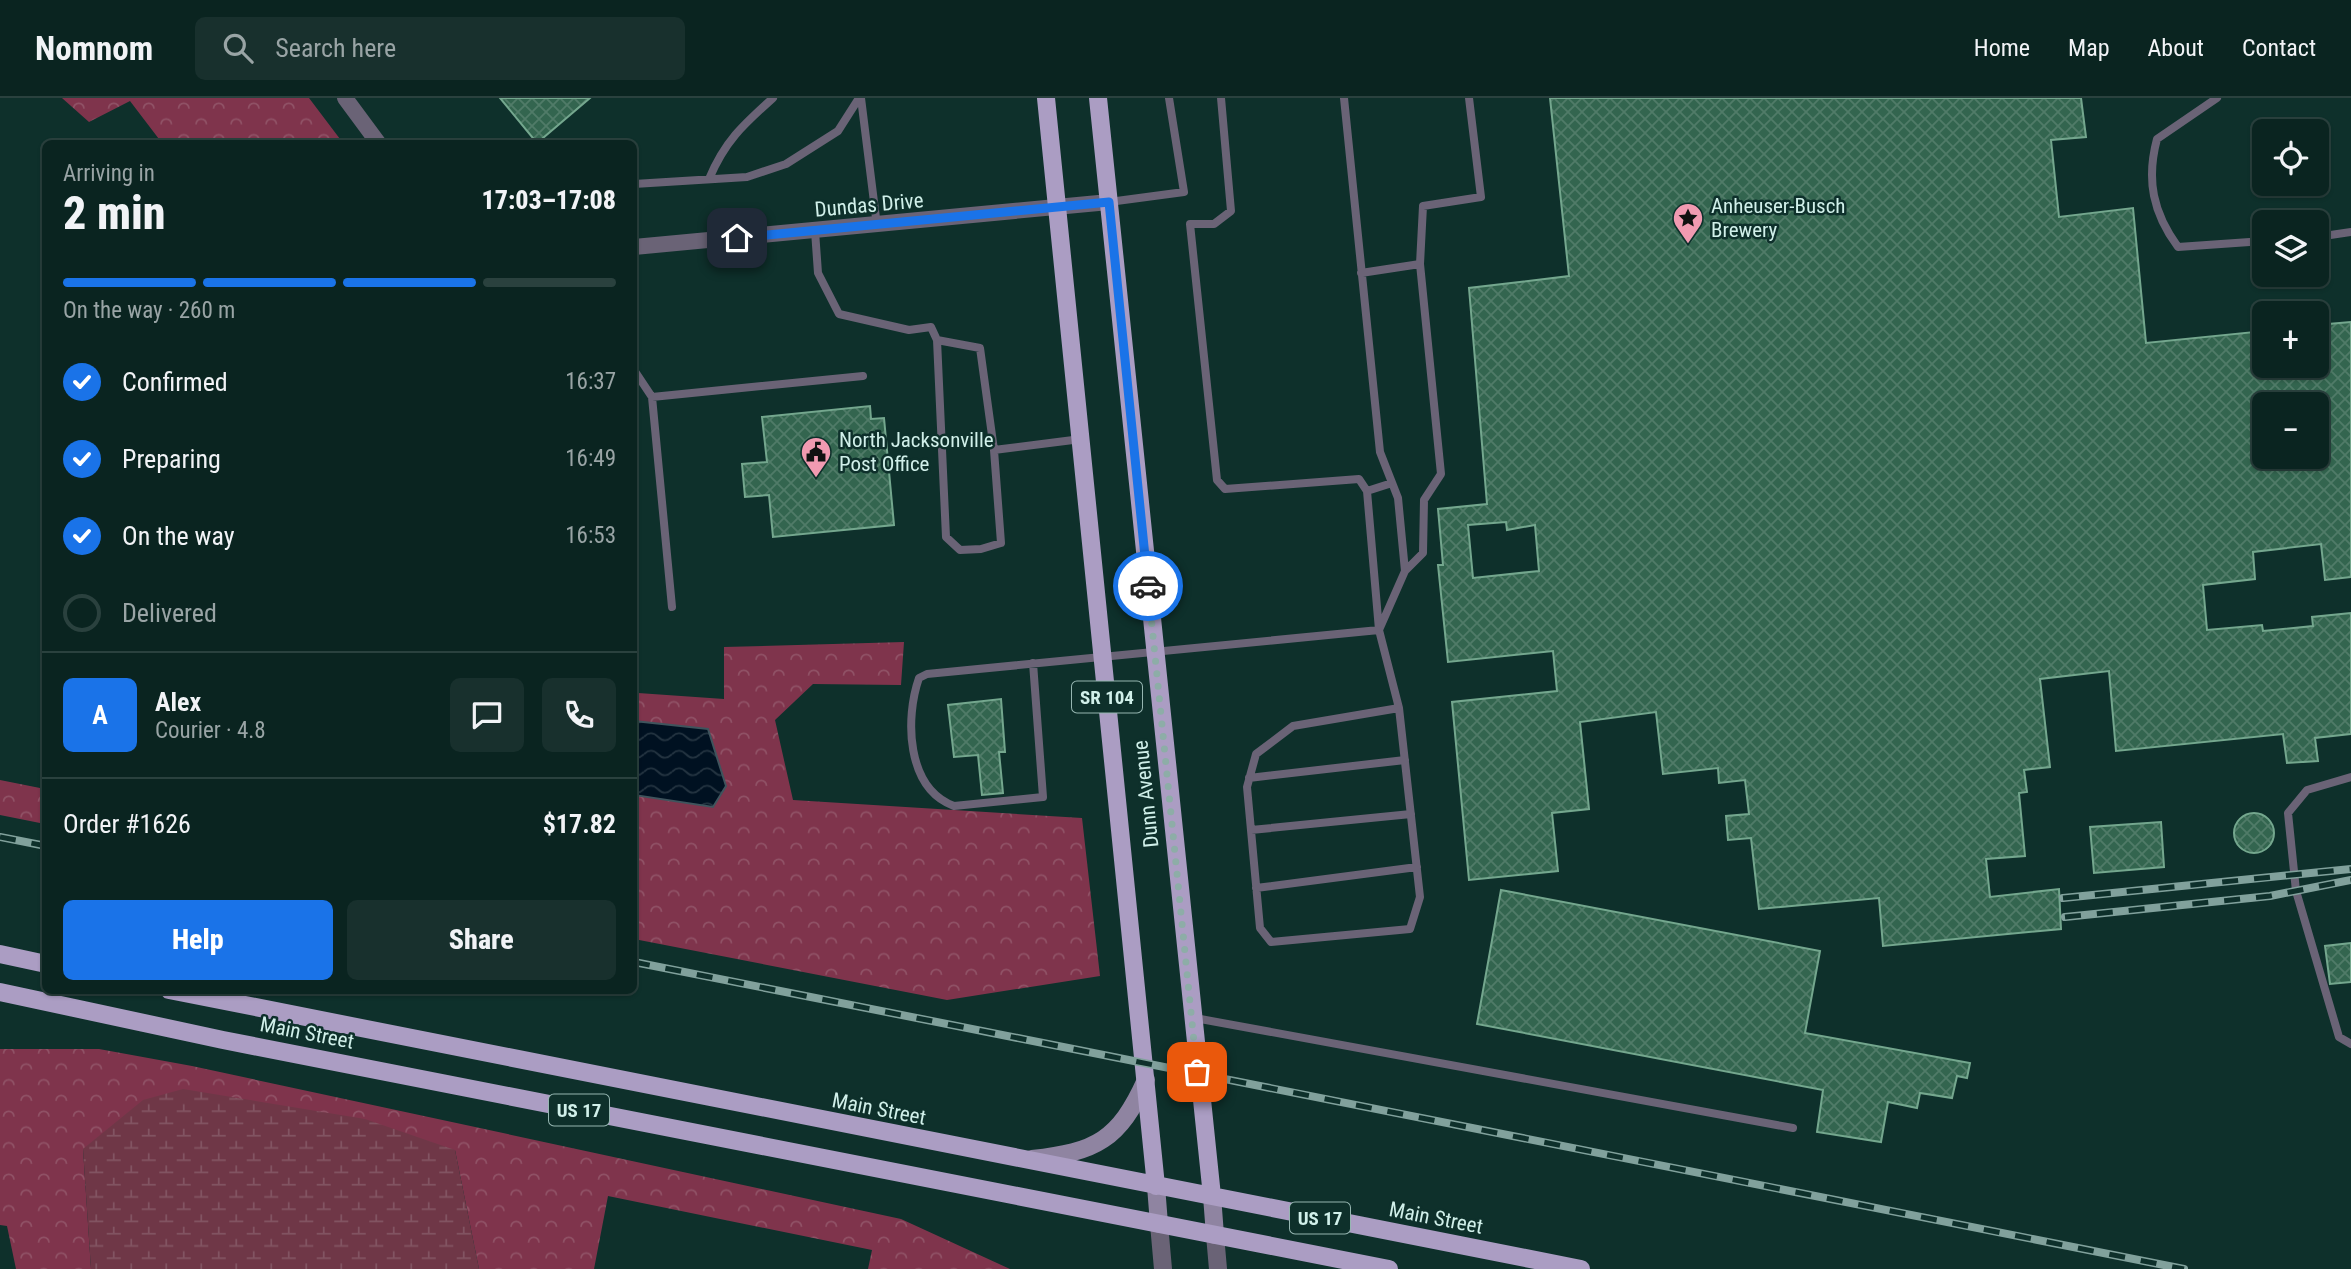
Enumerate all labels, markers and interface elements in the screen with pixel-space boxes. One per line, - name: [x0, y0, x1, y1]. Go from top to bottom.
- search box: [195, 17, 685, 80]
- text: Nomnom: [35, 29, 153, 68]
- icon: search: [219, 29, 257, 67]
- text: Search here: [275, 33, 396, 63]
- text: Home: [1974, 34, 2030, 62]
- text: Map: [2068, 34, 2110, 62]
- text: About: [2148, 34, 2204, 62]
- text: Contact: [2242, 34, 2316, 62]
- map controls: [2252, 119, 2329, 469]
- button: locate: [2252, 119, 2329, 196]
- text: Arriving in: [63, 160, 155, 187]
- text: 17:03–17:08: [482, 185, 616, 215]
- text: 2 min: [63, 186, 166, 240]
- street label: Dundas Drive: [814, 188, 925, 222]
- place label: Anheuser-Busch Brewery: [1711, 194, 1845, 242]
- place icon: Anheuser-Busch Brewery: [1671, 201, 1705, 245]
- pin: [707, 208, 767, 268]
- button: layers: [2252, 210, 2329, 287]
- icon: home: [718, 219, 756, 257]
- text: On the way · 260 m: [63, 297, 235, 324]
- button: +: [2252, 301, 2329, 378]
- icon: check: [63, 363, 101, 401]
- text: Confirmed: [122, 367, 228, 397]
- text: 16:37: [565, 368, 616, 395]
- button: −: [2252, 392, 2329, 469]
- place label: North Jacksonville Post Office: [839, 428, 994, 476]
- public building icon: North Jacksonville Post Office: [799, 435, 833, 479]
- icon: check: [63, 440, 101, 478]
- text: Preparing: [122, 444, 221, 474]
- text: 16:49: [565, 445, 616, 472]
- icon: check: [63, 517, 101, 555]
- text: On the way: [122, 521, 235, 551]
- text: 16:53: [565, 522, 616, 549]
- courier: [1113, 551, 1183, 621]
- icon: car: [1129, 567, 1167, 605]
- text: Delivered: [122, 598, 217, 628]
- button: chat: [450, 678, 524, 752]
- button: phone: [542, 678, 616, 752]
- road number: SR 104: [1072, 682, 1142, 712]
- text: Alex: [155, 687, 201, 717]
- text: A: [92, 700, 108, 730]
- text: Courier · 4.8: [155, 717, 266, 744]
- street label: Dunn Avenue: [1128, 739, 1164, 849]
- text: Order #1626: [63, 809, 191, 839]
- text: $17.82: [543, 809, 616, 839]
- button: Help: [63, 900, 333, 980]
- button: Share: [347, 900, 616, 980]
- street label: Main Street: [258, 1012, 356, 1054]
- pin: [1167, 1042, 1227, 1102]
- icon: bag: [1178, 1053, 1216, 1091]
- street label: Main Street: [830, 1088, 928, 1130]
- road number: US 17: [549, 1094, 609, 1126]
- street label: Main Street: [1387, 1197, 1485, 1239]
- road number: US 17: [1290, 1202, 1350, 1234]

